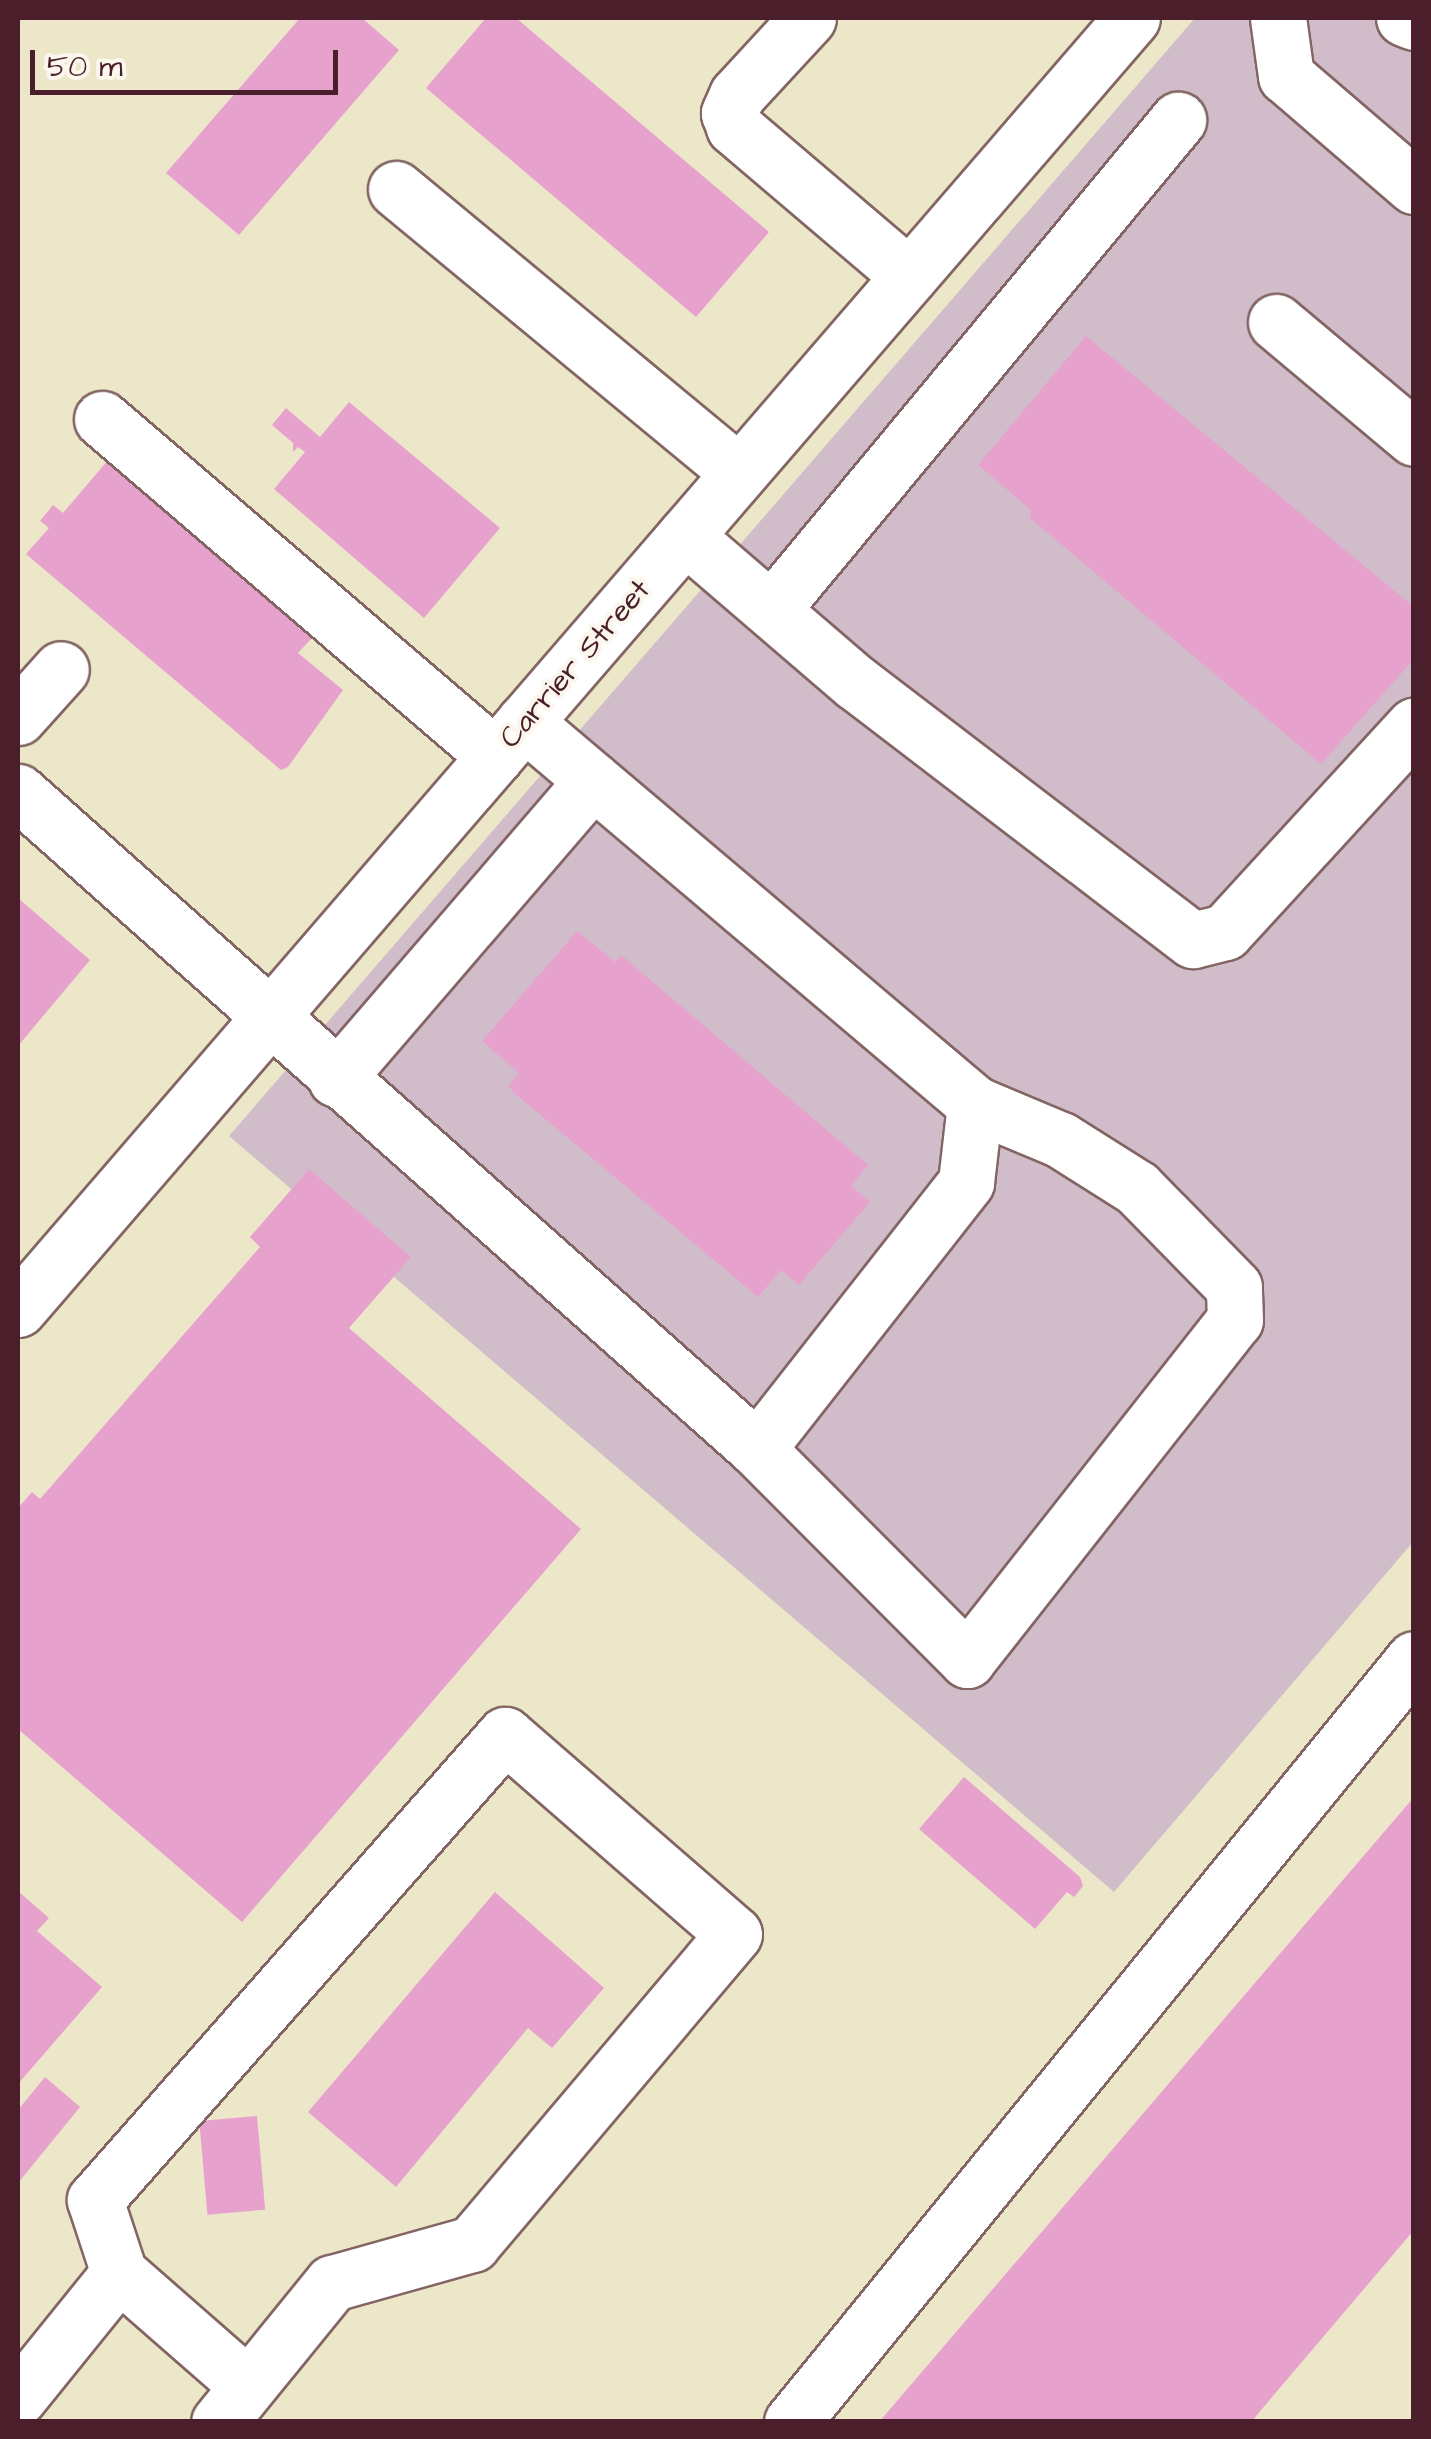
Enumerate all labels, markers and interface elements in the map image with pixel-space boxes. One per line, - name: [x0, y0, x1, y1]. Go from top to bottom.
- scale bar: [35, 30, 342, 92]
- text: 50 m: [47, 46, 123, 88]
- street label: Carrier Street: [492, 572, 658, 756]

